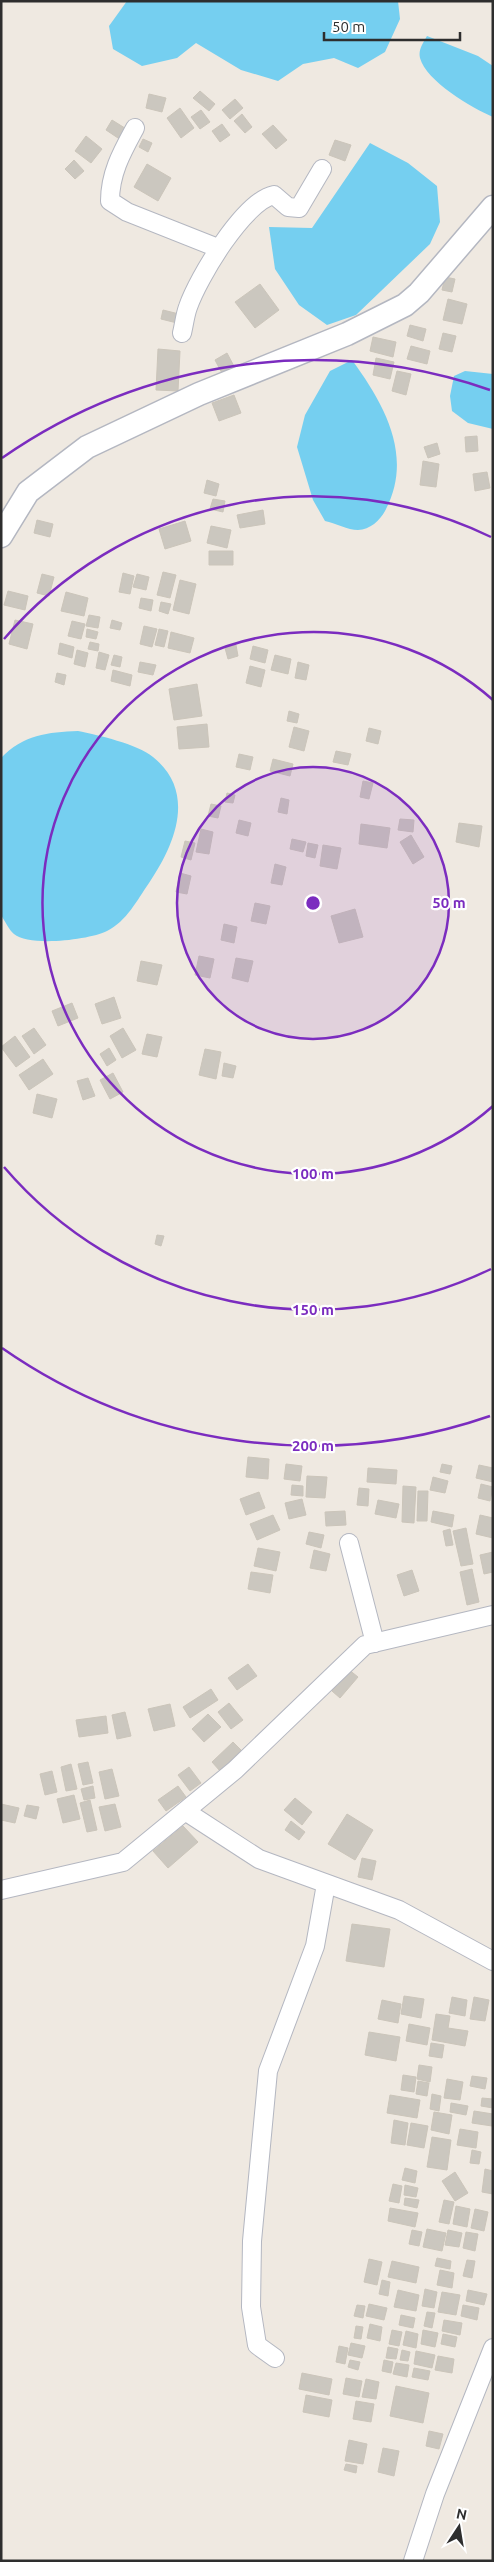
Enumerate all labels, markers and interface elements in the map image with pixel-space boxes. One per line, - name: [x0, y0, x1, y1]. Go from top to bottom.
- scale bar: [324, 10, 460, 42]
- text: 50 m: [332, 18, 365, 35]
- centre of rings: [304, 894, 322, 912]
- text: 50 m: [432, 894, 466, 911]
- text: 100 m: [292, 1165, 334, 1182]
- text: 150 m: [292, 1301, 334, 1318]
- text: 200 m: [292, 1437, 334, 1454]
- north arrow: [434, 2502, 484, 2552]
- text: N: [455, 2505, 468, 2523]

